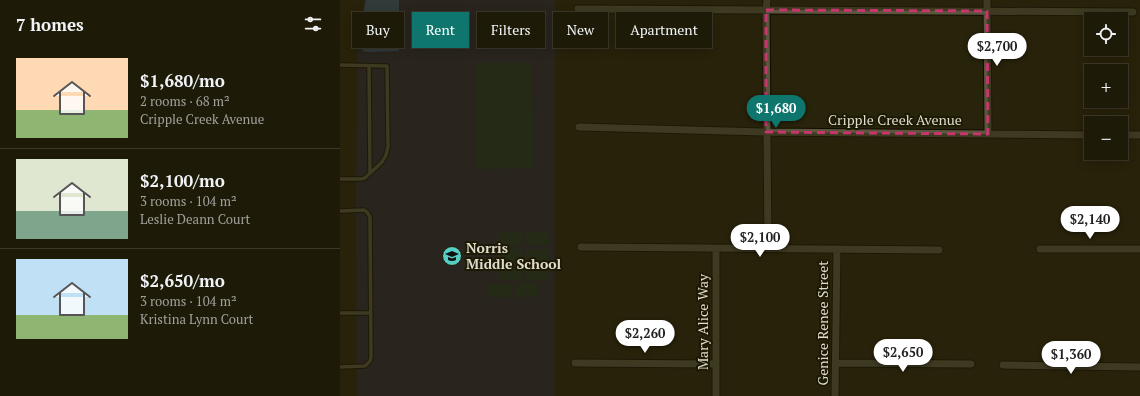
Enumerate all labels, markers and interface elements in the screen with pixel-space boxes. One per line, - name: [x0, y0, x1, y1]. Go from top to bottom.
- chip: Buy: [352, 12, 404, 48]
- chip: Rent: [412, 12, 469, 48]
- chip: Filters: [477, 12, 545, 48]
- chip: New: [553, 12, 608, 48]
- chip: Apartment: [616, 12, 712, 48]
- map controls: [1084, 12, 1128, 160]
- button: locate: [1084, 12, 1128, 56]
- text: 7 homes: [16, 13, 84, 36]
- icon: filters: [302, 13, 324, 35]
- pin: $2,700: [964, 33, 1030, 67]
- text: $2,700: [977, 37, 1017, 55]
- button: +: [1084, 64, 1128, 108]
- text: $1,680/mo: [140, 69, 225, 92]
- icon: home: [48, 74, 96, 122]
- text: 2 rooms · 68 m²: [140, 92, 230, 110]
- pin: $1,680: [743, 95, 809, 129]
- text: $1,680: [756, 99, 796, 117]
- text: Cripple Creek Avenue: [140, 110, 264, 128]
- street label: Cripple Creek Avenue: [828, 110, 962, 129]
- button: −: [1084, 116, 1128, 160]
- text: $2,100/mo: [140, 169, 225, 192]
- icon: home: [48, 175, 96, 223]
- text: 3 rooms · 104 m²: [140, 192, 237, 210]
- pin: $2,140: [1057, 206, 1123, 240]
- text: Leslie Deann Court: [140, 210, 250, 228]
- text: $2,140: [1070, 210, 1110, 228]
- pin: $2,100: [727, 224, 793, 258]
- text: $2,100: [740, 228, 780, 246]
- place label: Norris Middle School: [466, 238, 562, 273]
- school or university icon: Norris Middle School: [441, 245, 463, 267]
- street label: Genice Renee Street: [813, 260, 832, 385]
- text: $2,650/mo: [140, 269, 225, 292]
- street label: Mary Alice Way: [693, 273, 712, 370]
- icon: home: [48, 275, 96, 323]
- text: 3 rooms · 104 m²: [140, 292, 237, 310]
- text: Kristina Lynn Court: [140, 310, 253, 328]
- pin: $2,260: [612, 320, 678, 354]
- text: $2,260: [625, 324, 665, 342]
- pin: $2,650: [870, 339, 936, 373]
- pin: $1,360: [1038, 341, 1104, 375]
- text: $2,650: [883, 343, 923, 361]
- text: $1,360: [1051, 345, 1091, 363]

